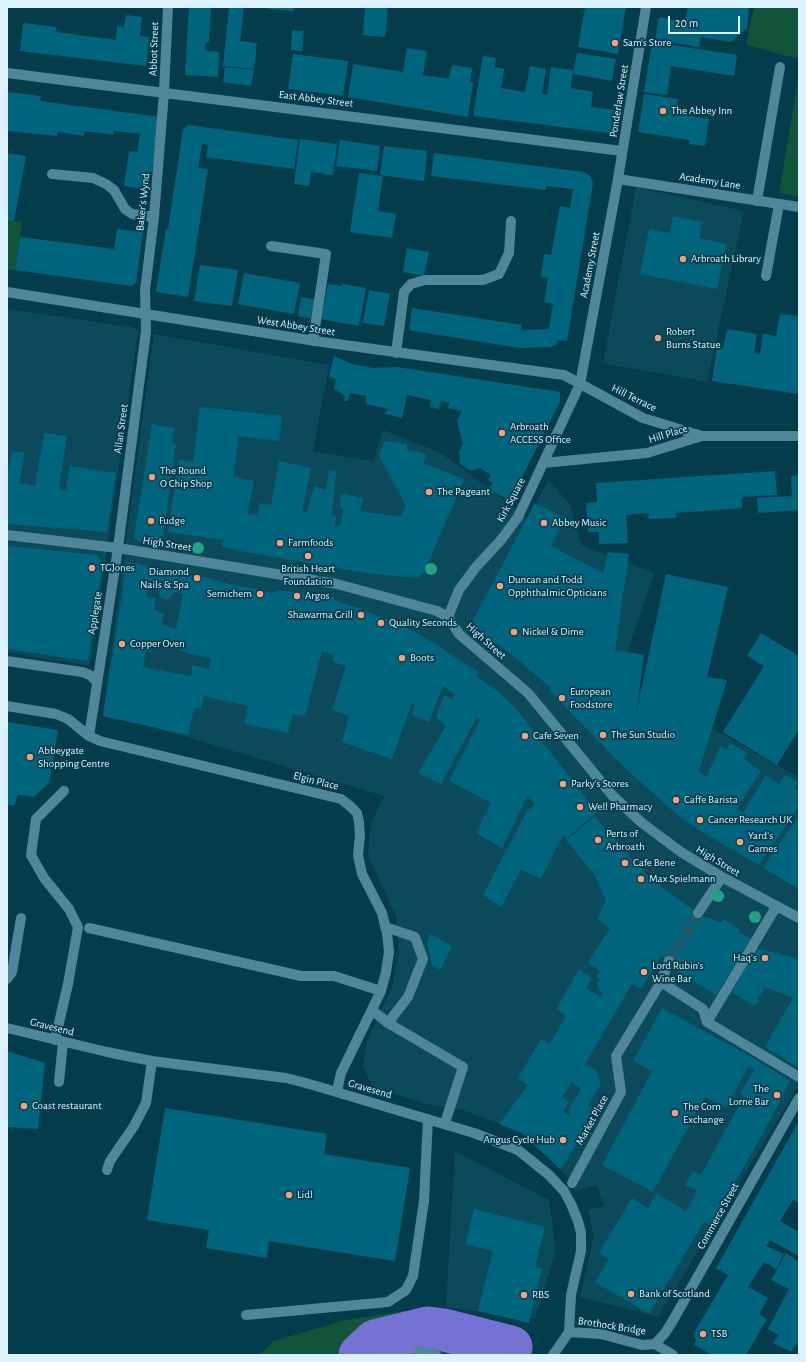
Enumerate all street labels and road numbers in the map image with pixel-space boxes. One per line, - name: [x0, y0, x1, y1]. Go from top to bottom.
- street label: Abbot Street: [146, 22, 162, 76]
- street label: Ponderlaw Street: [607, 64, 631, 138]
- street label: East Abbey Street: [278, 88, 354, 110]
- street label: Academy Lane: [679, 170, 741, 192]
- street label: Baker's Wynd: [133, 172, 153, 232]
- street label: Academy Street: [577, 231, 603, 299]
- street label: West Abbey Street: [256, 313, 336, 339]
- street label: Hill Terrace: [609, 381, 659, 415]
- street label: Allan Street: [111, 403, 131, 455]
- street label: Hill Place: [647, 422, 689, 446]
- street label: Kirk Square: [494, 475, 528, 525]
- street label: High Street: [142, 534, 192, 554]
- street label: Applegate: [85, 590, 105, 636]
- street label: High Street: [463, 620, 509, 662]
- street label: Elgin Place: [292, 769, 340, 793]
- street label: High Street: [694, 843, 742, 879]
- street label: Gravesend: [29, 1015, 75, 1039]
- street label: Gravesend: [347, 1076, 393, 1102]
- street label: Market Place: [573, 1093, 611, 1147]
- street label: Commerce Street: [694, 1180, 742, 1252]
- street label: Brothock Bridge: [577, 1314, 647, 1338]

